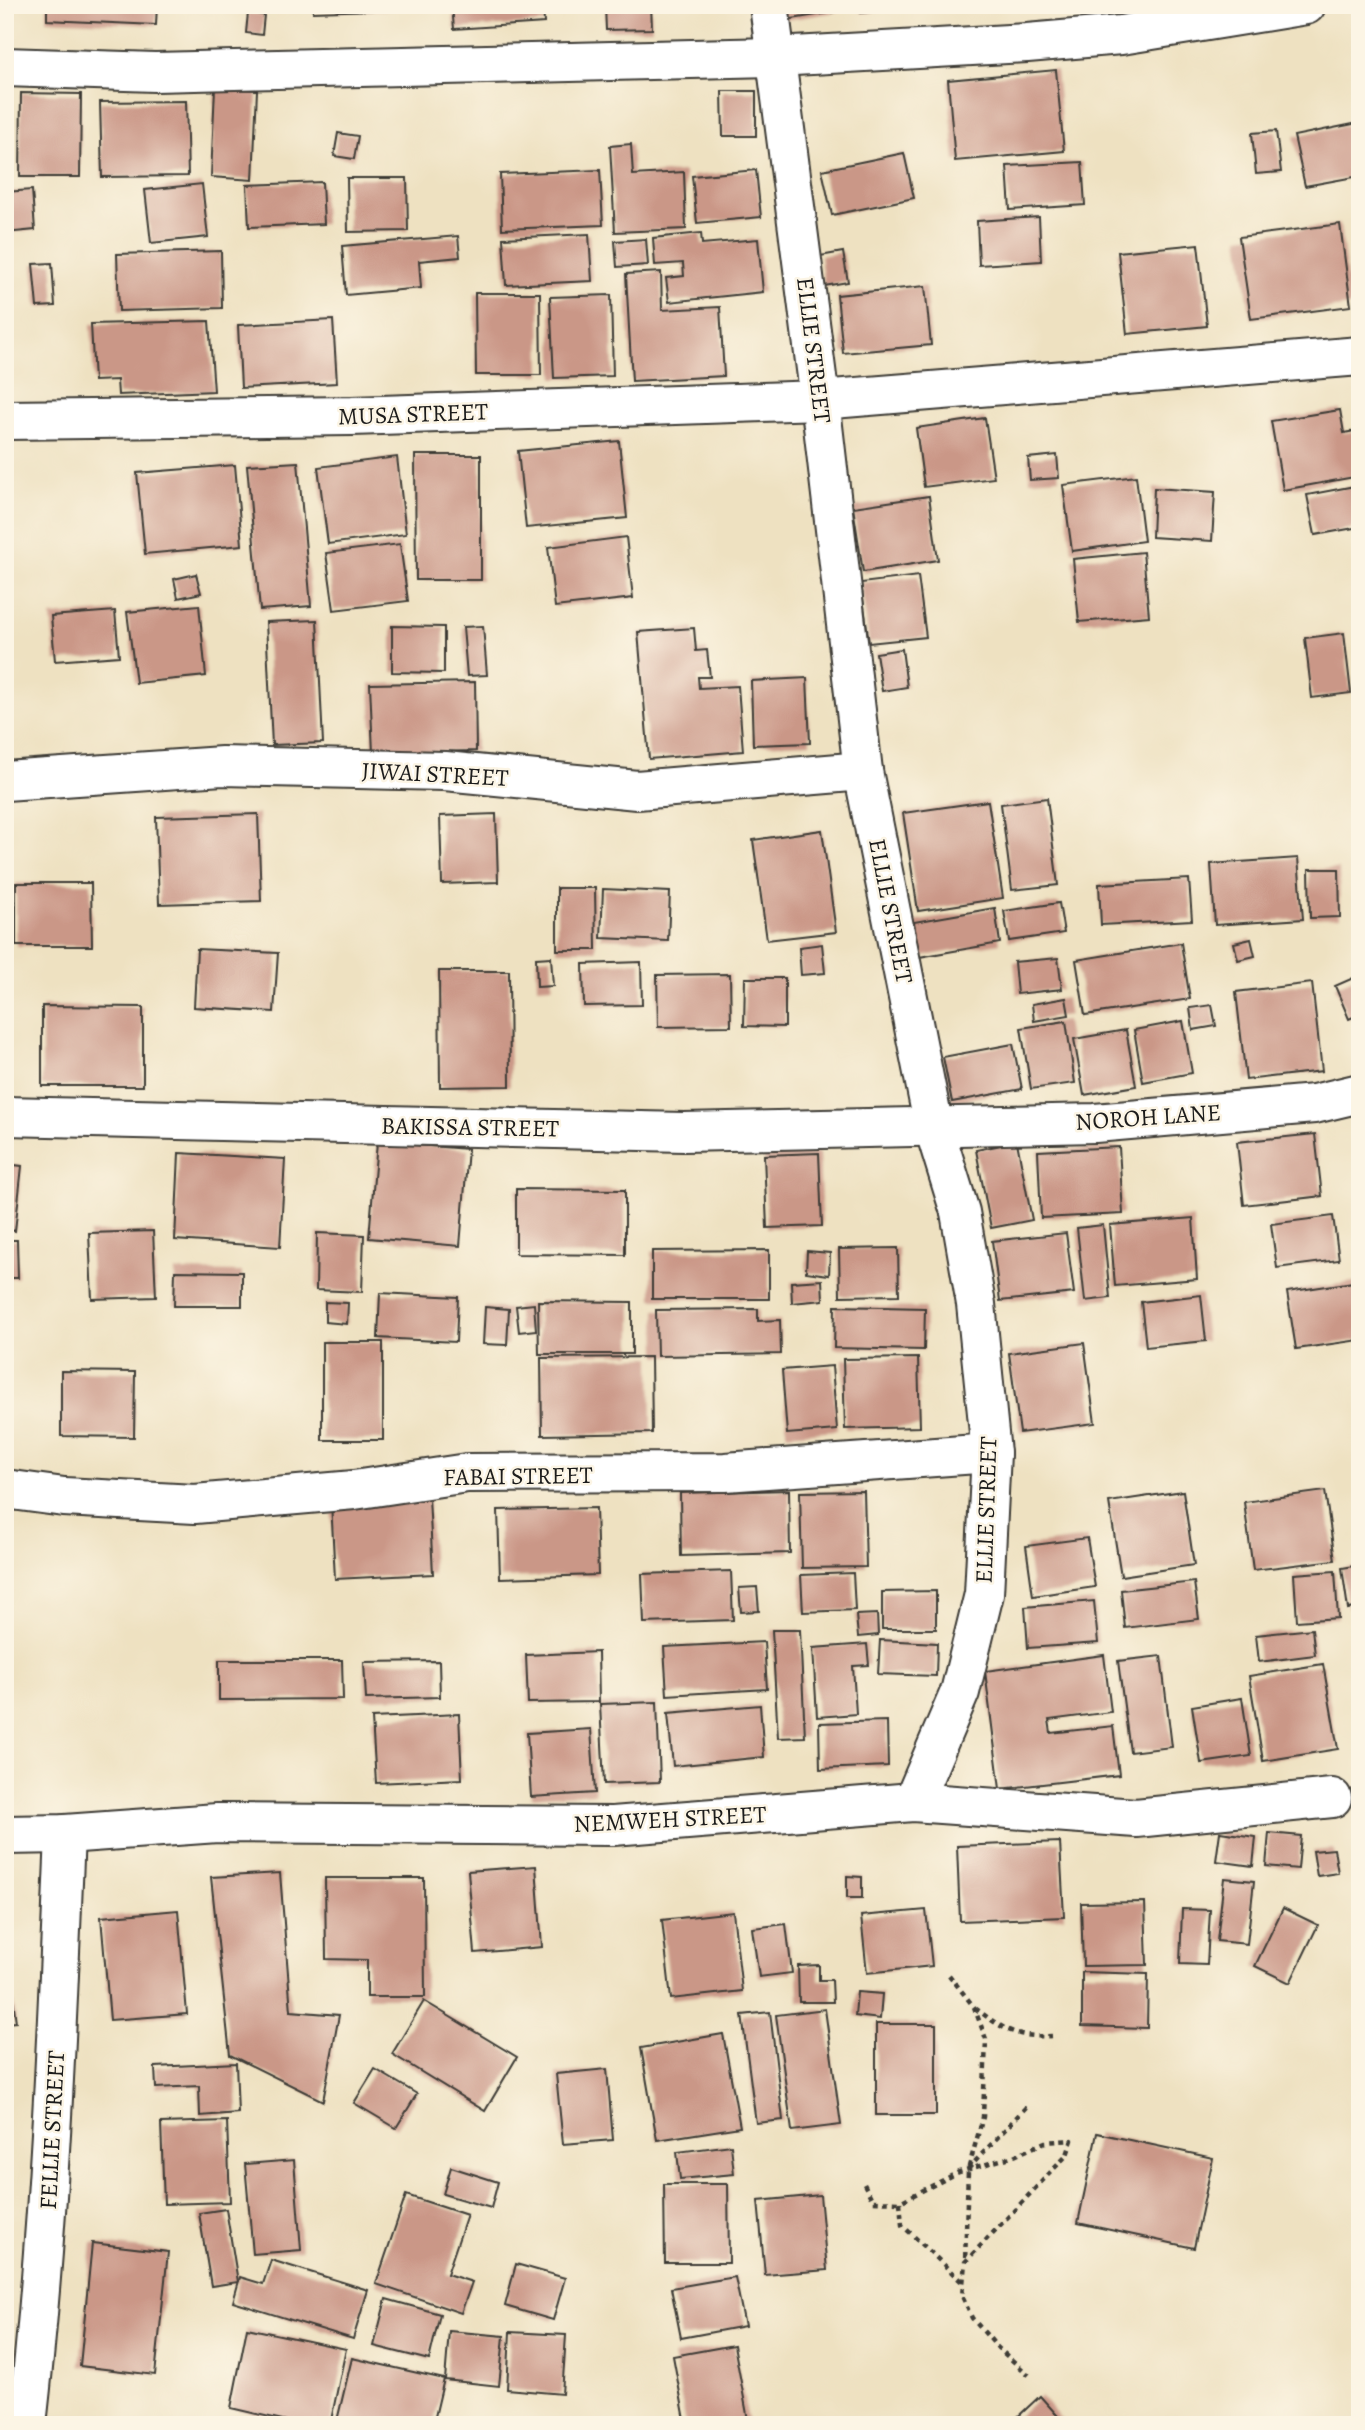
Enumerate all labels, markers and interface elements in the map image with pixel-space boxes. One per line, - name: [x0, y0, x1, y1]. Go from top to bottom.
- street label: ELLIE STREET: [789, 275, 839, 425]
- street label: MUSA STREET: [337, 395, 489, 433]
- street label: JIWAI STREET: [361, 754, 509, 794]
- street label: ELLIE STREET: [861, 836, 921, 986]
- street label: NOROH LANE: [1074, 1096, 1222, 1138]
- street label: BAKISSA STREET: [381, 1109, 559, 1145]
- street label: ELLIE STREET: [967, 1436, 1005, 1584]
- street label: FABAI STREET: [443, 1459, 593, 1493]
- street label: NEMWEH STREET: [573, 1798, 767, 1840]
- street label: FELLIE STREET: [32, 2050, 72, 2210]

